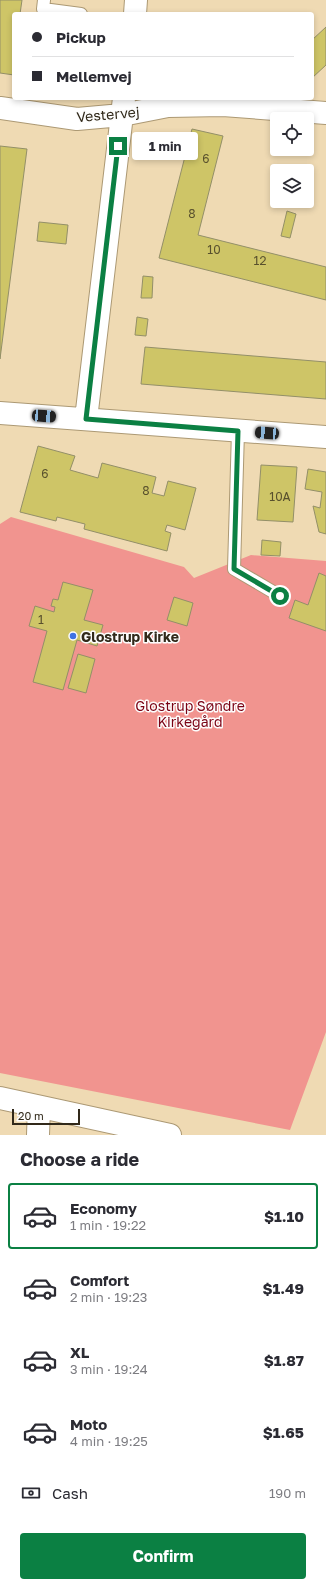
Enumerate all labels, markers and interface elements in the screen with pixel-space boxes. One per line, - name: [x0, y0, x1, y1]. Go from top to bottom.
- text: Pickup: [56, 28, 106, 46]
- text: Mellemvej: [56, 67, 132, 85]
- street label: Vestervej: [76, 103, 140, 125]
- map controls: [270, 112, 314, 208]
- button: locate: [270, 112, 314, 156]
- callout: 1 min: [132, 132, 198, 160]
- route end: [109, 137, 127, 155]
- text: 1 min: [149, 138, 181, 154]
- house number: 6: [202, 151, 210, 166]
- button: layers: [270, 164, 314, 208]
- house number: 8: [188, 206, 196, 221]
- house number: 10: [207, 242, 221, 257]
- house number: 12: [254, 253, 266, 268]
- car: [32, 409, 56, 423]
- car: [255, 426, 279, 440]
- house number: 6: [41, 466, 49, 481]
- house number: 8: [142, 483, 150, 498]
- house number: 10A: [269, 489, 291, 504]
- route start: [271, 587, 289, 605]
- house number: 1: [38, 612, 44, 627]
- place label: Glostrup Kirke: [81, 628, 179, 645]
- marker: Glostrup Kirke: [68, 631, 78, 641]
- park label: Glostrup Søndre Kirkegård: [135, 697, 245, 730]
- scale bar: [12, 1107, 80, 1126]
- text: 20 m: [18, 1109, 44, 1122]
- text: Choose a ride: [20, 1148, 139, 1170]
- icon: car: [22, 1198, 58, 1234]
- text: Economy: [70, 1199, 137, 1217]
- text: $1.10: [264, 1207, 304, 1225]
- text: 1 min · 19:22: [70, 1217, 146, 1233]
- icon: car: [22, 1270, 58, 1306]
- text: Comfort: [70, 1271, 129, 1289]
- text: $1.49: [263, 1279, 304, 1297]
- text: 2 min · 19:23: [70, 1289, 147, 1305]
- icon: car: [22, 1342, 58, 1378]
- text: XL: [70, 1343, 89, 1361]
- text: $1.87: [264, 1351, 304, 1369]
- text: 3 min · 19:24: [70, 1361, 148, 1377]
- icon: car: [22, 1414, 58, 1450]
- text: Moto: [70, 1415, 107, 1433]
- text: $1.65: [263, 1423, 304, 1441]
- text: 4 min · 19:25: [70, 1433, 148, 1449]
- icon: cash: [20, 1482, 42, 1504]
- text: Cash: [52, 1484, 88, 1502]
- text: 190 m: [269, 1485, 306, 1501]
- button: Confirm: [20, 1533, 306, 1579]

